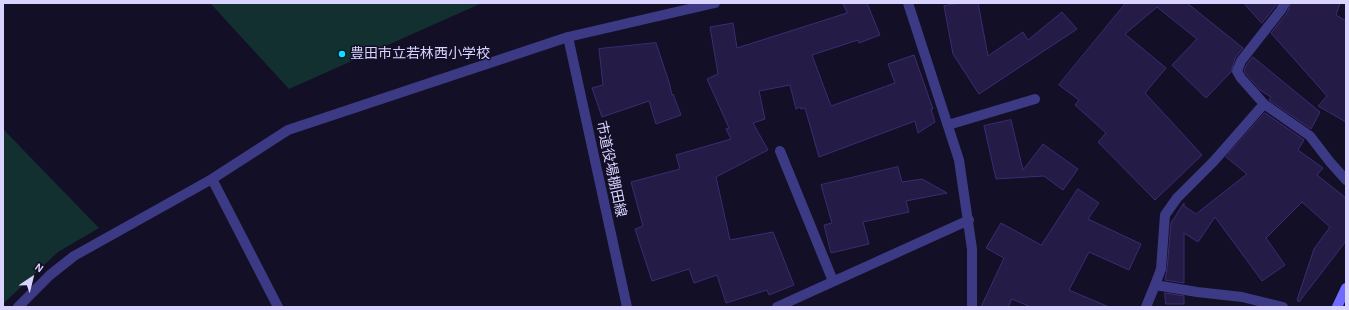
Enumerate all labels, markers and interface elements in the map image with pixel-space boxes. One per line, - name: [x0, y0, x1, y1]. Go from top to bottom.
- place label: 豊田市立若林西小学校: [350, 46, 490, 62]
- marker: 豊田市立若林西小学校: [337, 49, 347, 59]
- street label: 市道役場棚田線: [593, 119, 629, 219]
- north arrow: [12, 258, 52, 298]
- text: N: [33, 261, 45, 274]

